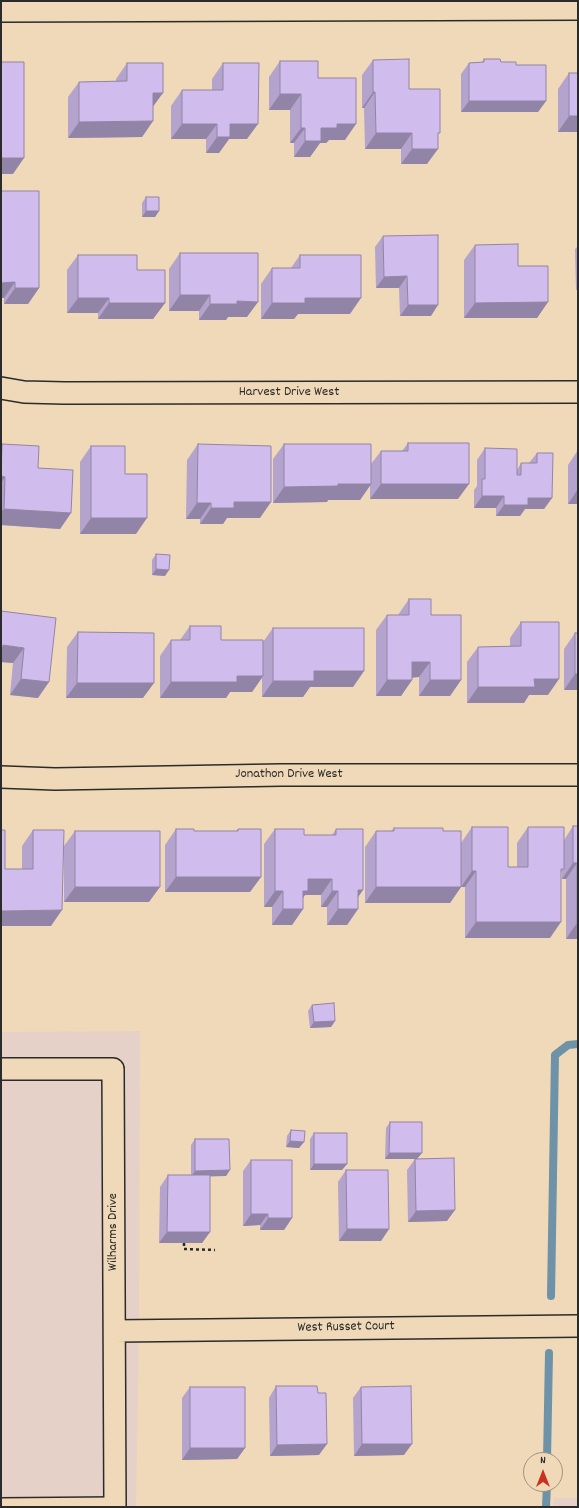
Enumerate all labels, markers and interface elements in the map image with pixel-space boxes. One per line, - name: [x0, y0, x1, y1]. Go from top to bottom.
- street label: Harvest Drive West: [239, 385, 339, 401]
- street label: Jonathon Drive West: [235, 767, 343, 783]
- street label: Wilharms Drive: [106, 1193, 122, 1271]
- street label: West Russet Court: [297, 1319, 395, 1337]
- north arrow: [523, 1452, 563, 1492]
- text: N: [540, 1453, 546, 1469]

